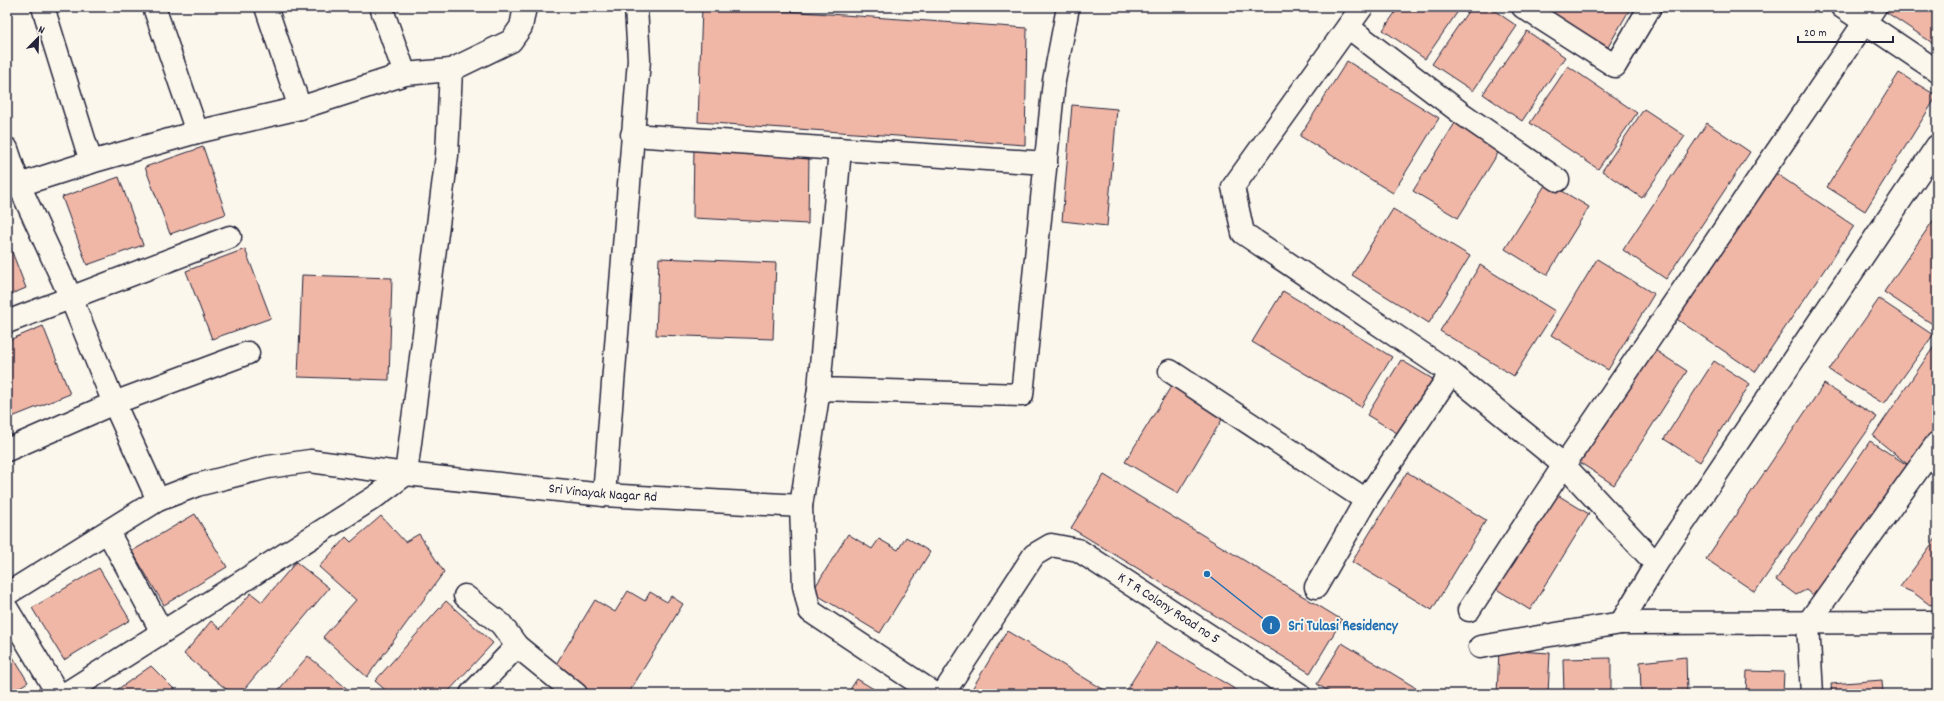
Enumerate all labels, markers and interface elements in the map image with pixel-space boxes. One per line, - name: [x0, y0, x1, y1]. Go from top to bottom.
- north arrow: [18, 18, 58, 58]
- scale bar: [1798, 18, 1893, 44]
- text: N: [35, 22, 47, 39]
- text: 20 m: [1804, 25, 1827, 42]
- street label: Sri Vinayak Nagar Rd: [548, 479, 658, 508]
- street label: K T R Colony Road no 5: [1113, 568, 1223, 650]
- callout: Sri Tulasi Residency: [1261, 612, 1406, 639]
- text: Sri Tulasi Residency: [1288, 616, 1399, 638]
- text: 1: [1270, 618, 1273, 635]

